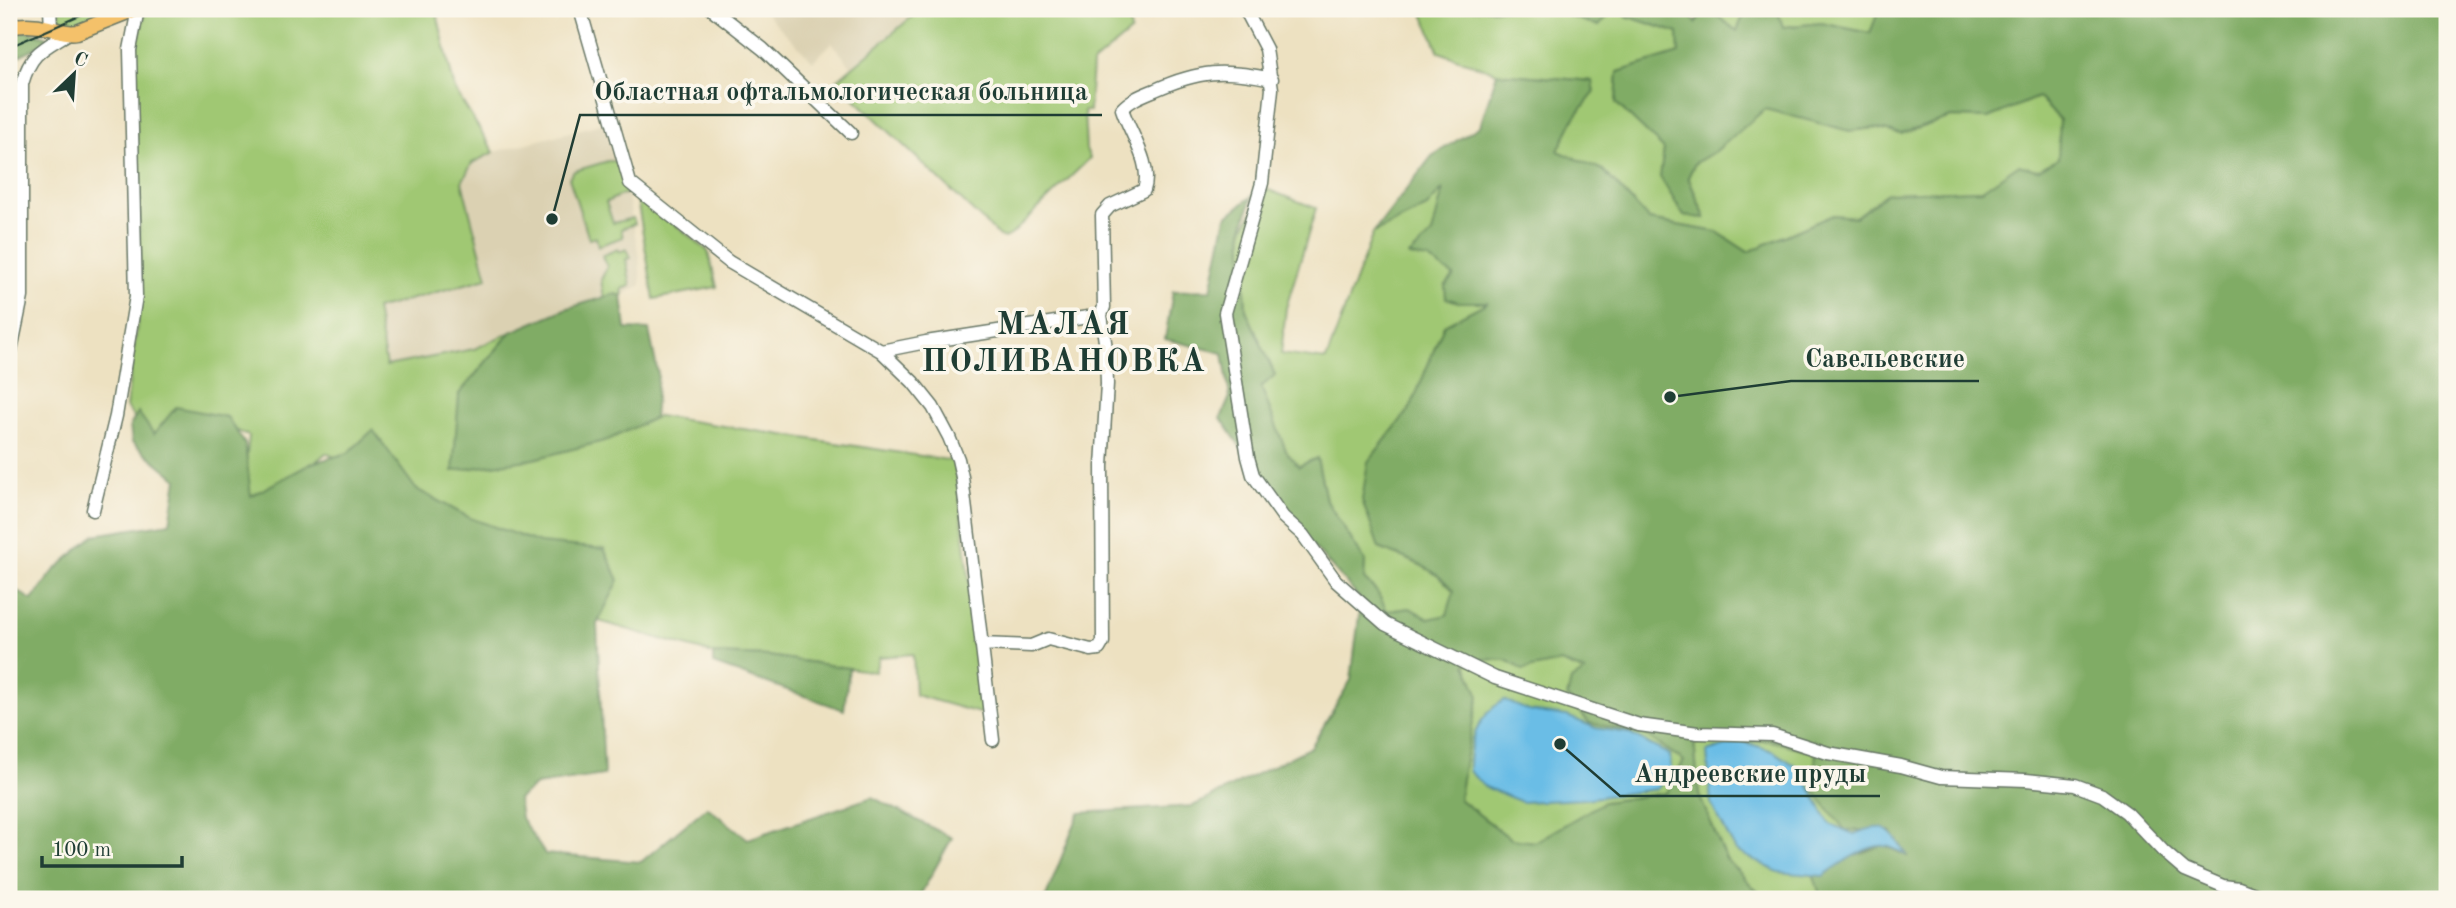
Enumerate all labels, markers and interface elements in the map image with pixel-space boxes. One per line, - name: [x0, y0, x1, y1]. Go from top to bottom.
- north arrow: [38, 38, 108, 108]
- text: С: [70, 50, 90, 72]
- callout: Областная офтальмологическая больница: [580, 68, 1102, 115]
- text: Областная офтальмологическая больница: [594, 80, 1088, 107]
- district label: МАЛАЯ ПОЛИВАНОВКА: [921, 310, 1207, 379]
- callout: Савельевские: [1791, 334, 1979, 381]
- text: Савельевские: [1805, 347, 1965, 373]
- callout: Андреевские пруды: [1620, 749, 1880, 796]
- text: Андреевские пруды: [1634, 762, 1866, 788]
- scale bar: [42, 824, 182, 868]
- text: 100 m: [52, 840, 111, 861]

